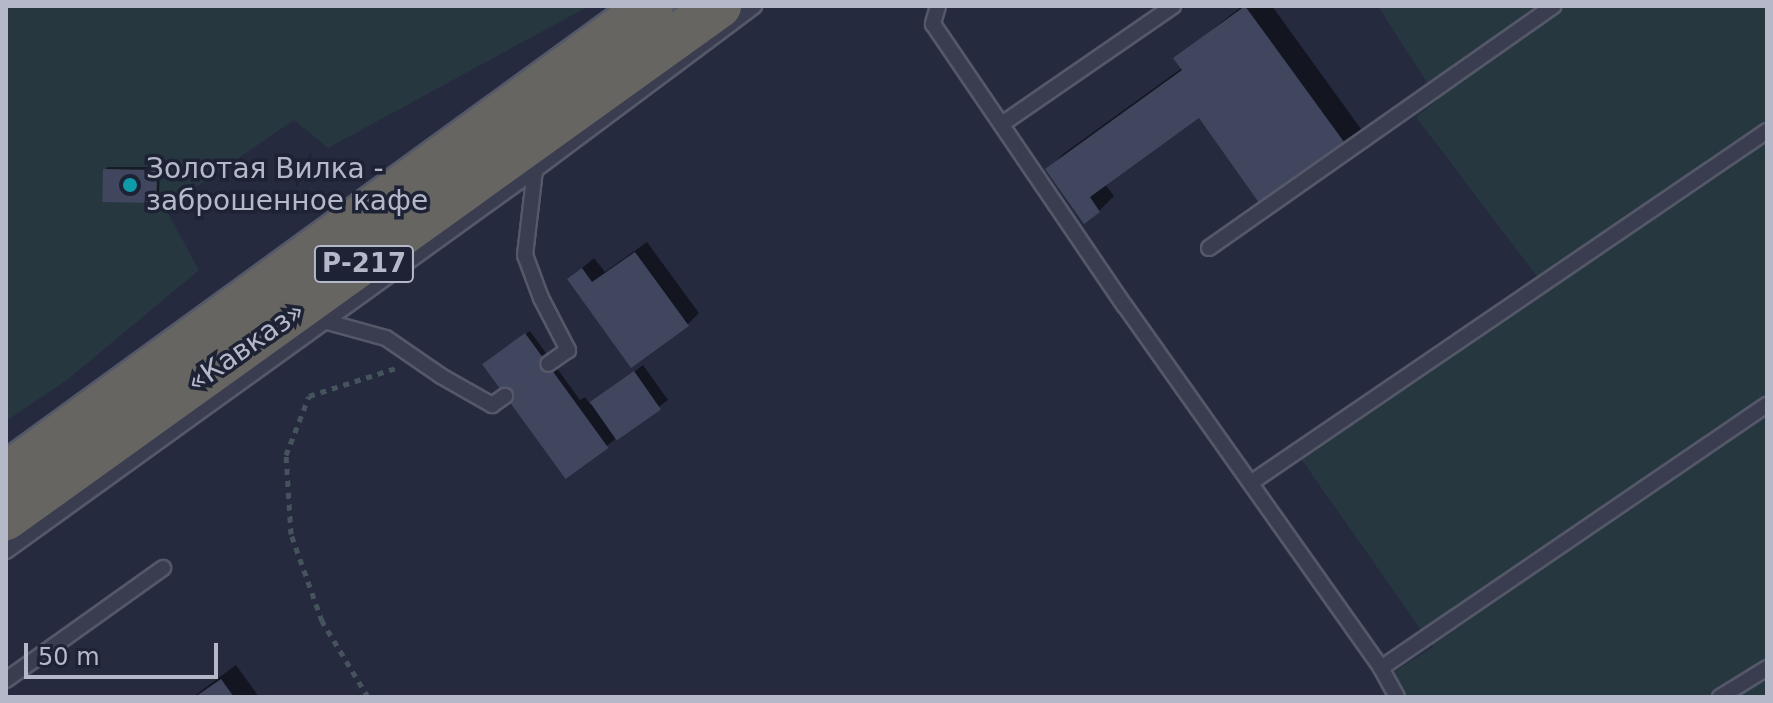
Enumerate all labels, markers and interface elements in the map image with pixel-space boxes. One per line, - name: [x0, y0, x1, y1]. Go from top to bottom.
- place label: Золотая Вилка - заброшенное кафе: [146, 152, 428, 218]
- marker: Золотая Вилка - заброшенное кафе: [121, 176, 139, 194]
- road number: Р-217: [312, 242, 416, 286]
- street label: «Кавказ»: [180, 294, 312, 400]
- scale bar: [28, 627, 222, 677]
- text: 50 m: [38, 643, 100, 671]

